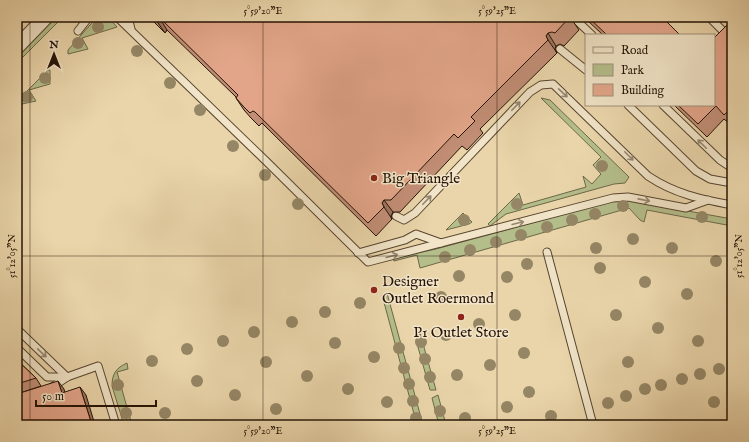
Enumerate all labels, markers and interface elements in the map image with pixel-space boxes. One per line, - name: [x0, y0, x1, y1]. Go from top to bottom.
- text: 5°59'20"E: [243, 5, 283, 18]
- text: 5°59'25"E: [478, 5, 516, 18]
- north arrow: [34, 34, 74, 74]
- legend: [585, 34, 715, 106]
- text: N: [48, 38, 59, 52]
- text: Road: [621, 43, 649, 58]
- text: Park: [621, 63, 644, 78]
- text: Building: [621, 83, 665, 98]
- one-way arrow: [558, 88, 568, 98]
- one-way arrow: [512, 101, 521, 111]
- one-way arrow: [697, 139, 707, 149]
- one-way arrow: [624, 151, 634, 161]
- place label: Big Triangle: [382, 169, 460, 188]
- marker: Big Triangle: [369, 173, 379, 183]
- one-way arrow: [422, 195, 432, 205]
- one-way arrow: [637, 196, 650, 204]
- one-way arrow: [511, 219, 524, 227]
- text: 51°12'05"N: [6, 234, 19, 278]
- text: 51°12'05"N: [733, 234, 746, 278]
- one-way arrow: [385, 252, 398, 259]
- place label: Designer Outlet Roermond: [382, 272, 495, 308]
- marker: Designer Outlet Roermond: [369, 285, 379, 295]
- marker: P1 Outlet Store: [456, 312, 466, 322]
- place label: P1 Outlet Store: [413, 323, 509, 342]
- one-way arrow: [37, 348, 47, 358]
- scale bar: [36, 382, 156, 408]
- text: 50 m: [42, 389, 64, 404]
- text: 5°59'20"E: [243, 425, 283, 438]
- text: 5°59'25"E: [478, 425, 516, 438]

